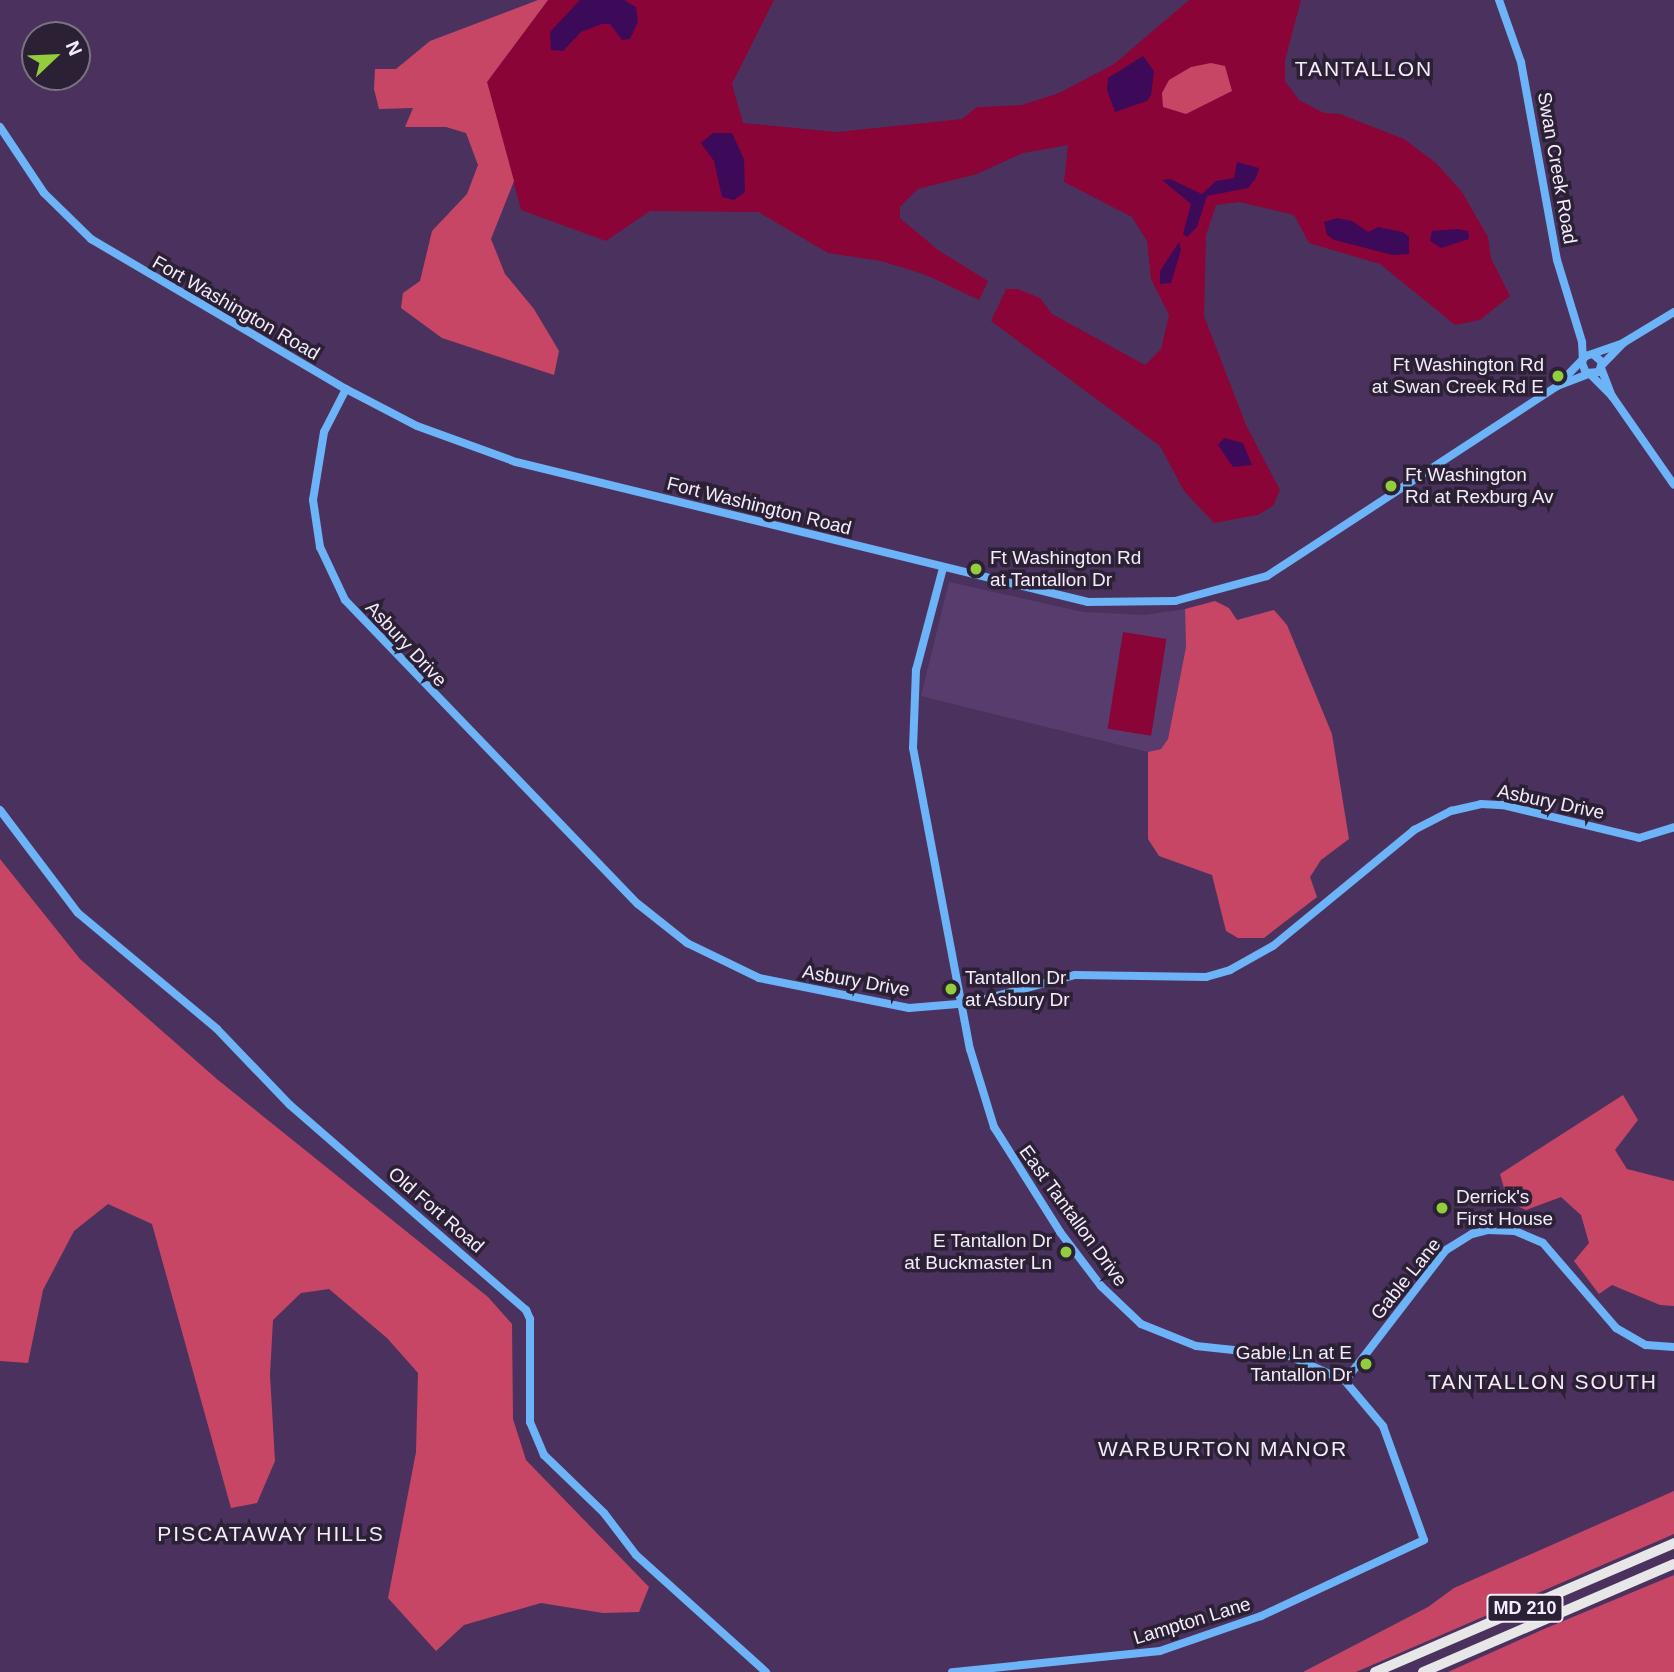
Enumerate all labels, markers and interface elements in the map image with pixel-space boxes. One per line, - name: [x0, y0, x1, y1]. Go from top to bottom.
- north arrow: [21, 21, 91, 91]
- text: N: [62, 38, 86, 59]
- district label: TANTALLON: [1296, 56, 1432, 82]
- street label: Swan Creek Road: [1532, 90, 1582, 246]
- street label: Fort Washington Road: [148, 251, 324, 365]
- place label: Ft Washington Rd at Swan Creek Rd E: [1372, 354, 1544, 398]
- marker: Ft Washington Rd at Swan Creek Rd E: [1550, 368, 1566, 384]
- place label: Ft Washington Rd at Rexburg Av: [1405, 464, 1555, 508]
- street label: Fort Washington Road: [664, 472, 854, 540]
- marker: Ft Washington Rd at Rexburg Av: [1383, 478, 1399, 494]
- place label: Ft Washington Rd at Tantallon Dr: [990, 547, 1141, 591]
- marker: Ft Washington Rd at Tantallon Dr: [968, 561, 984, 577]
- street label: Asbury Drive: [361, 596, 451, 692]
- street label: Asbury Drive: [1495, 780, 1607, 824]
- street label: Asbury Drive: [800, 960, 912, 1002]
- place label: Tantallon Dr at Asbury Dr: [965, 967, 1071, 1011]
- marker: Tantallon Dr at Asbury Dr: [943, 981, 959, 997]
- street label: East Tantallon Drive: [1014, 1141, 1132, 1291]
- street label: Old Fort Road: [383, 1162, 489, 1258]
- place label: Derrick's First House: [1456, 1186, 1553, 1230]
- marker: Derrick's First House: [1434, 1200, 1450, 1216]
- place label: E Tantallon Dr at Buckmaster Ln: [904, 1230, 1052, 1274]
- street label: Gable Lane: [1366, 1234, 1446, 1324]
- marker: E Tantallon Dr at Buckmaster Ln: [1058, 1244, 1074, 1260]
- place label: Gable Ln at E Tantallon Dr: [1236, 1342, 1352, 1386]
- marker: Gable Ln at E Tantallon Dr: [1358, 1356, 1374, 1372]
- district label: TANTALLON SOUTH: [1430, 1369, 1656, 1395]
- district label: WARBURTON MANOR: [1100, 1436, 1346, 1462]
- district label: PISCATAWAY HILLS: [159, 1521, 383, 1547]
- street label: Lampton Lane: [1131, 1592, 1253, 1650]
- road number: MD 210: [1485, 1594, 1565, 1623]

